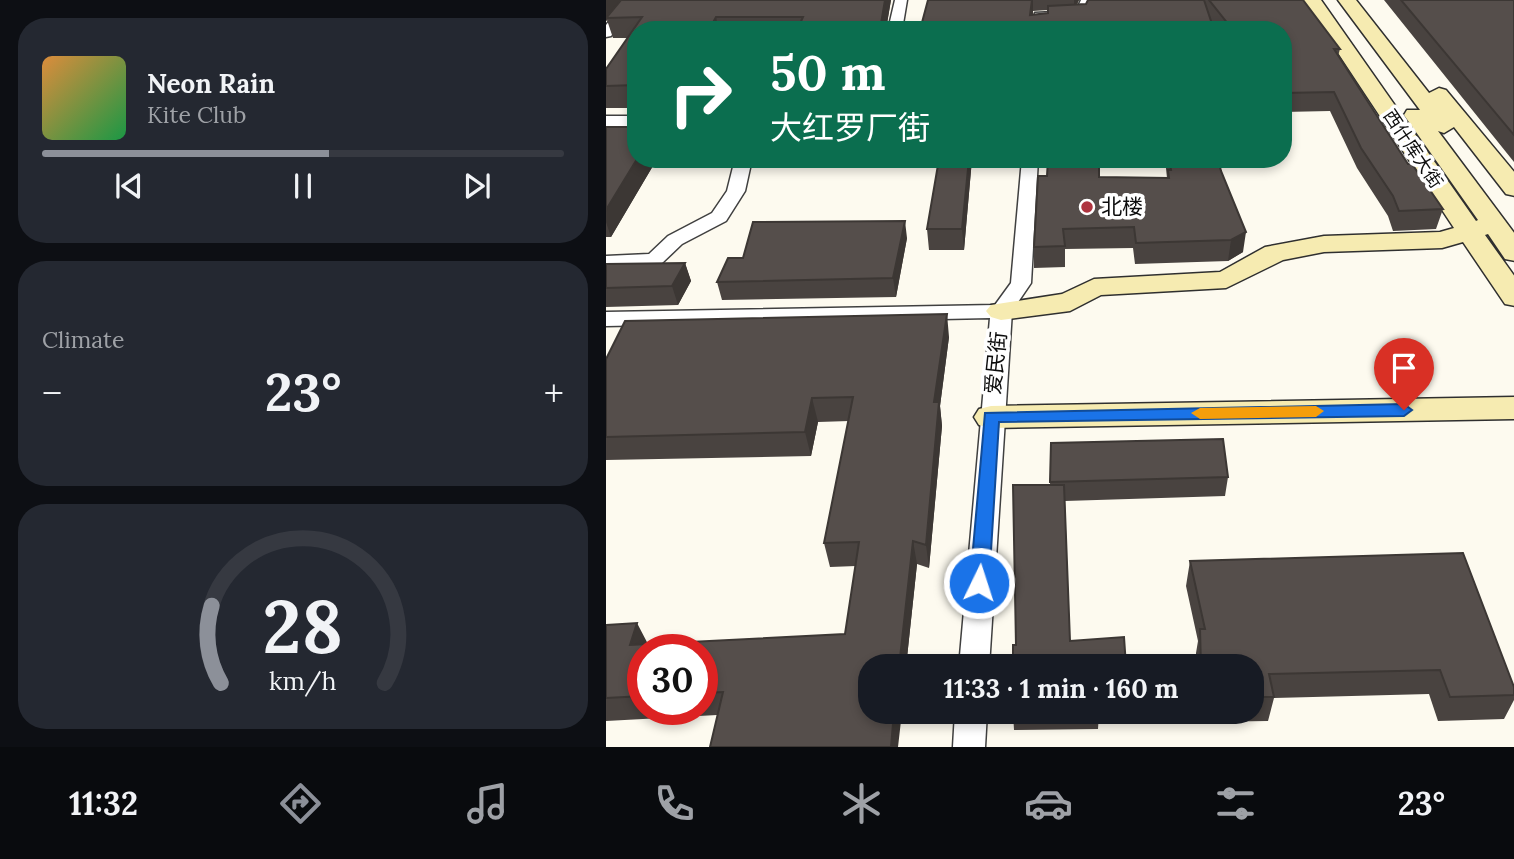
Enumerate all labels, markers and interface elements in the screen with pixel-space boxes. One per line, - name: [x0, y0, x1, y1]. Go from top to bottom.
- text: 50 m: [770, 41, 886, 103]
- icon: right: [655, 49, 746, 140]
- text: Neon Rain: [147, 67, 275, 100]
- text: Kite Club: [147, 100, 246, 129]
- street label: 西什库大街: [1379, 105, 1448, 192]
- text: 大红罗厂街: [770, 107, 930, 148]
- icon: previous: [110, 167, 148, 205]
- icon: pause: [284, 167, 322, 205]
- icon: next: [458, 167, 496, 205]
- place label: 北楼: [1101, 193, 1143, 220]
- marker: 北楼: [1079, 199, 1095, 215]
- text: Climate: [42, 325, 124, 354]
- street label: 爱民街: [979, 330, 1012, 396]
- pin: [1374, 338, 1434, 410]
- icon: arrive: [1385, 349, 1423, 387]
- text: 23°: [265, 359, 341, 425]
- text: −: [42, 369, 62, 417]
- text: +: [544, 369, 564, 417]
- position arrow: [942, 546, 1016, 620]
- text: 28: [263, 580, 343, 673]
- speed limit sign: 30: [627, 634, 718, 725]
- text: km/h: [269, 664, 337, 696]
- text: 11:33 · 1 min · 160 m: [943, 672, 1179, 705]
- icon: directions: [276, 779, 325, 828]
- icon: music: [463, 779, 512, 828]
- icon: phone: [650, 779, 699, 828]
- icon: climate: [837, 779, 886, 828]
- icon: car: [1024, 779, 1073, 828]
- icon: filters: [1211, 779, 1260, 828]
- text: 11:32: [69, 783, 138, 824]
- text: 23°: [1398, 783, 1445, 824]

